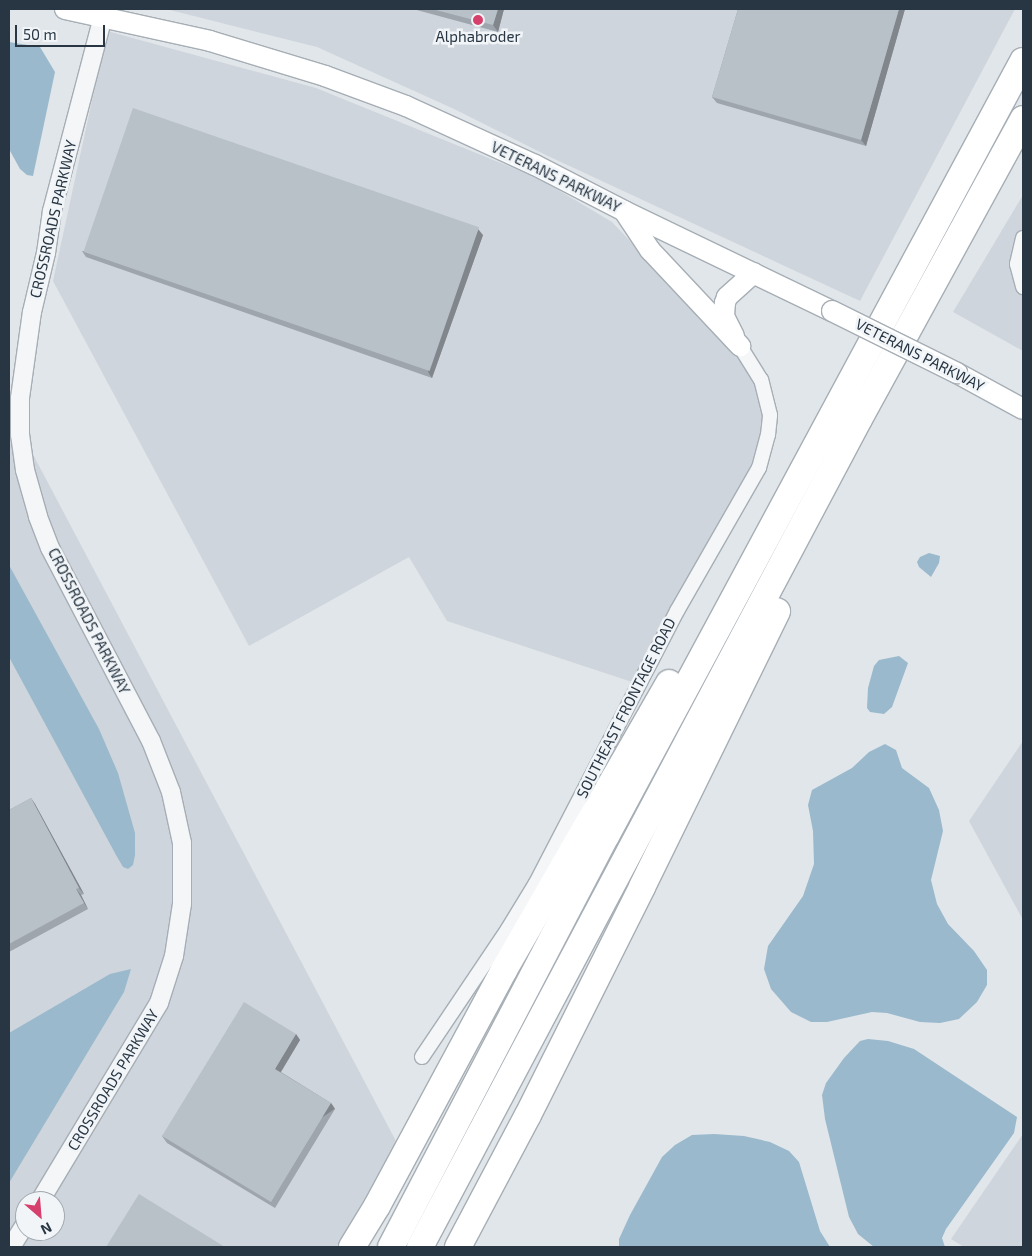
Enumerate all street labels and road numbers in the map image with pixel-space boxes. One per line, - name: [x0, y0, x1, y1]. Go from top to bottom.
- street label: CROSSROADS PARKWAY: [26, 138, 80, 300]
- street label: VETERANS PARKWAY: [488, 138, 624, 216]
- street label: VETERANS PARKWAY: [853, 315, 987, 395]
- street label: CROSSROADS PARKWAY: [44, 545, 134, 697]
- street label: SOUTHEAST FRONTAGE ROAD: [573, 615, 679, 801]
- street label: CROSSROADS PARKWAY: [64, 1006, 162, 1154]

